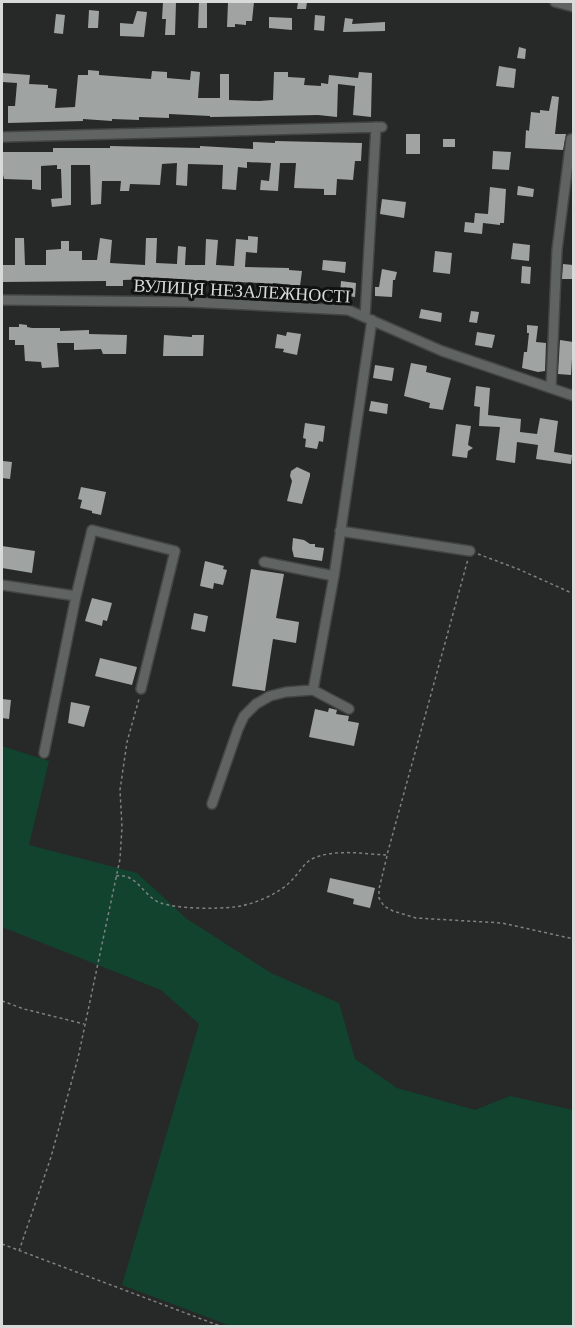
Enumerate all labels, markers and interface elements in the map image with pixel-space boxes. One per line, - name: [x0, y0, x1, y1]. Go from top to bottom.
- street label: ВУЛИЦЯ НЕЗАЛЕЖНОСТІ: [133, 274, 351, 308]

